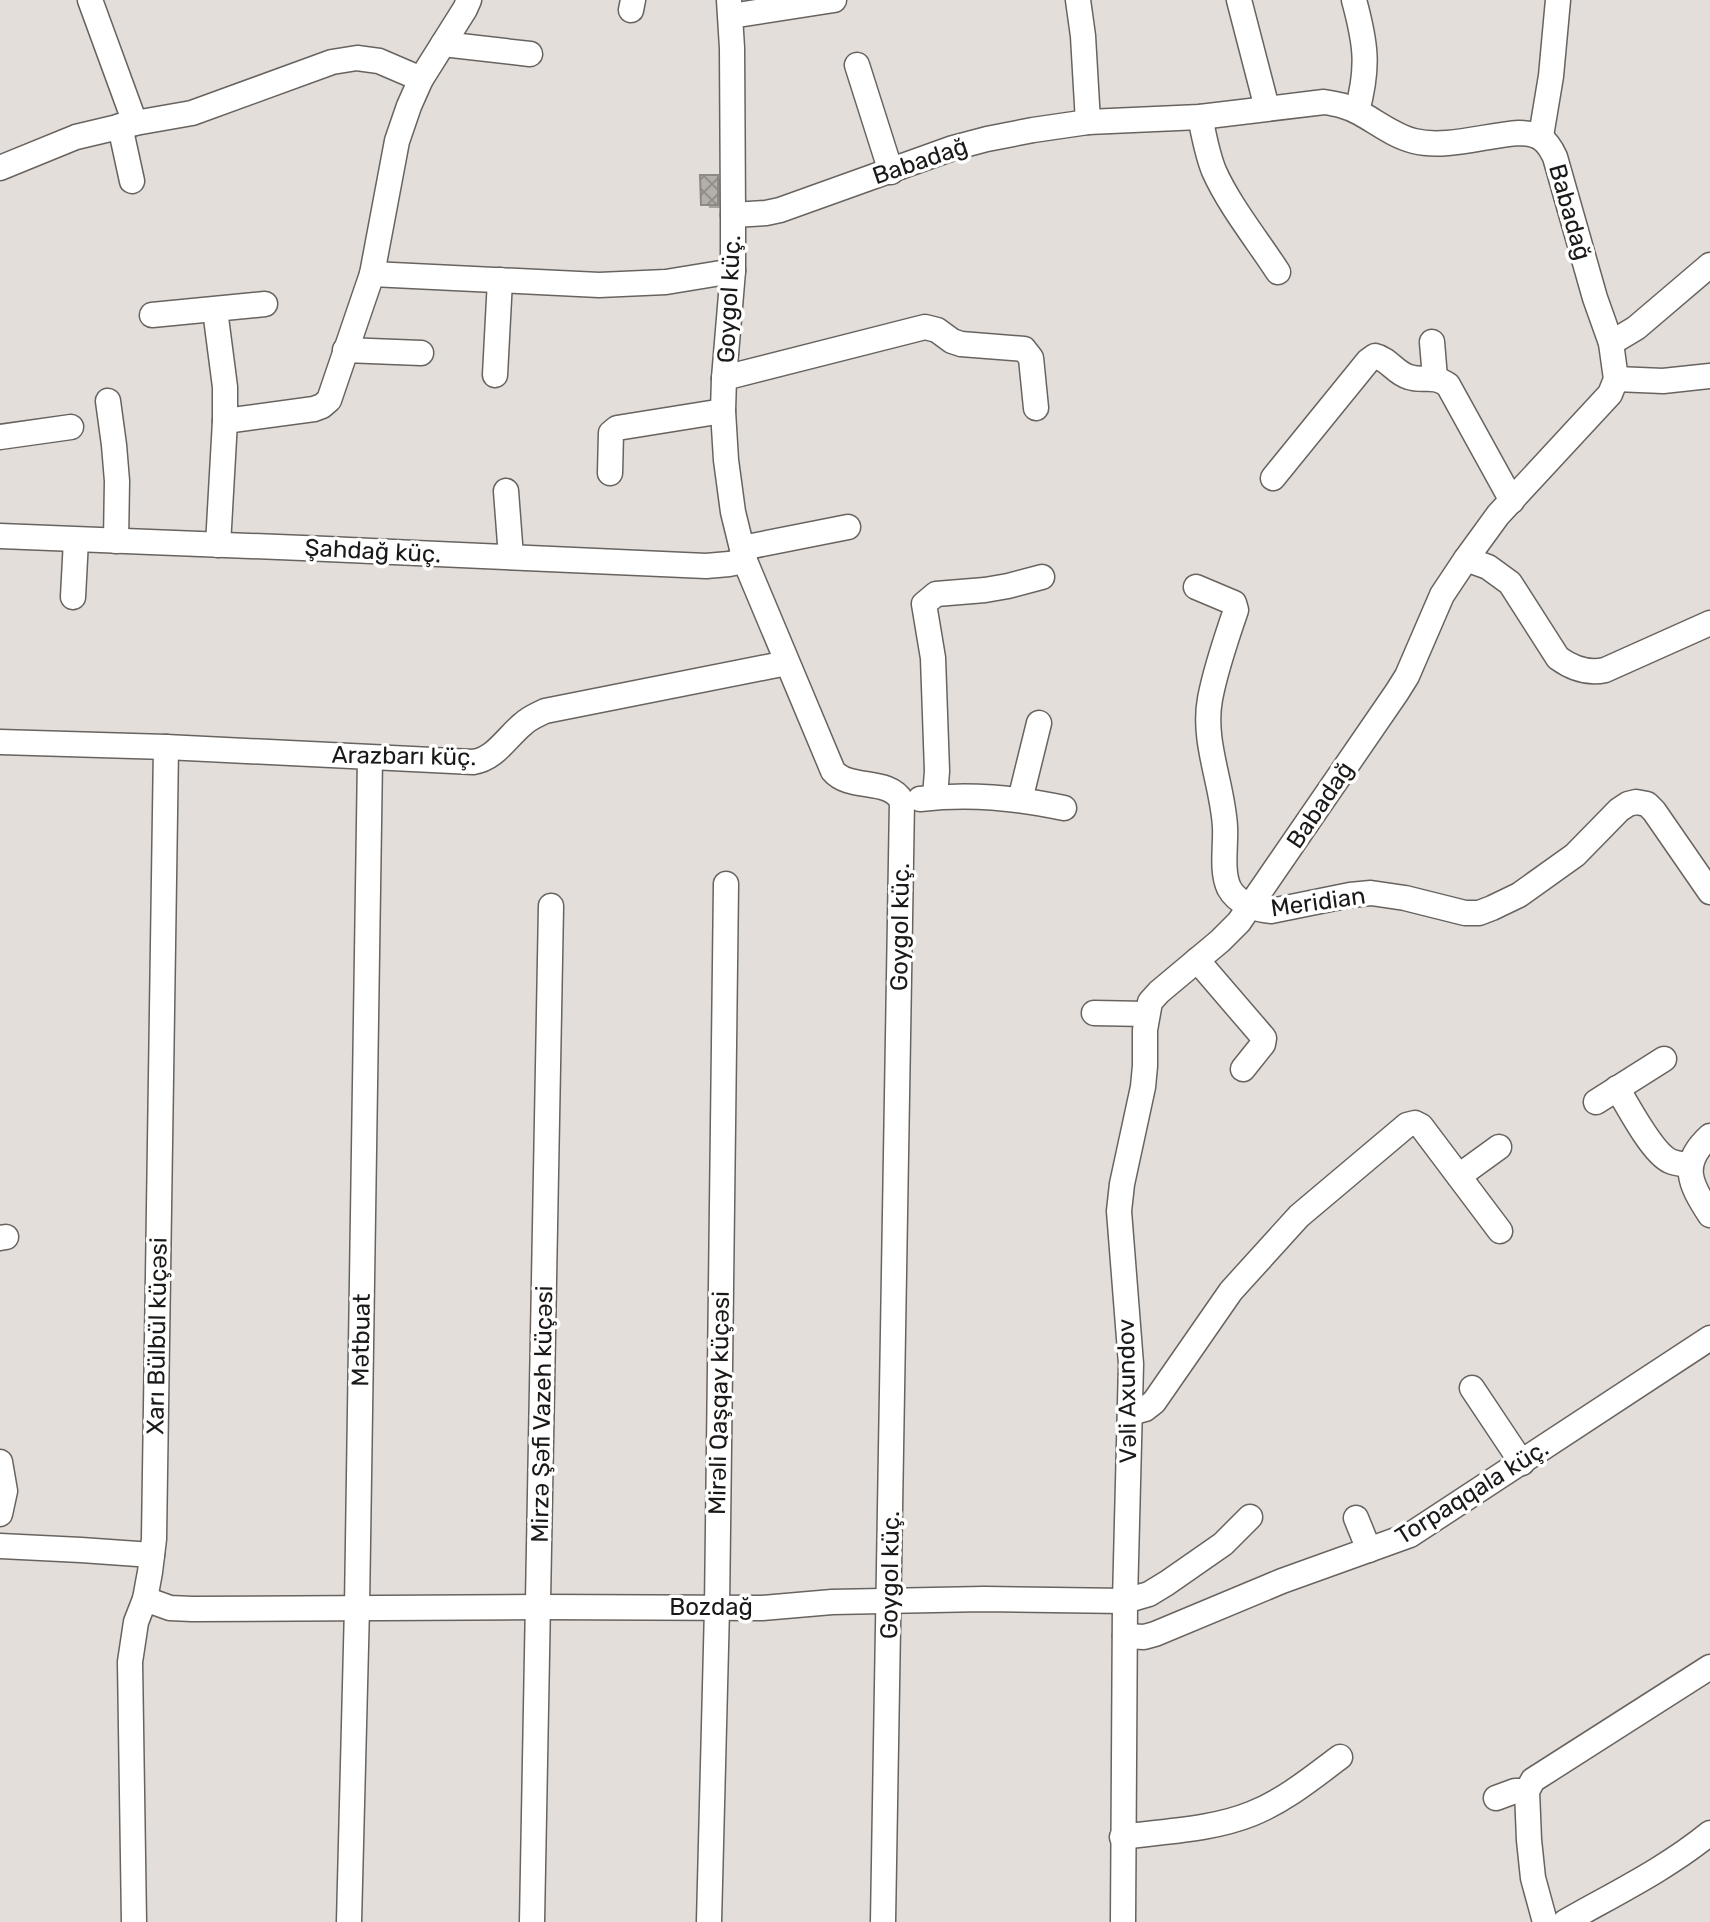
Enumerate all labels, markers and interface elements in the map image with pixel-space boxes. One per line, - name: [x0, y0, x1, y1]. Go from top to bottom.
- street label: Babadağ: [869, 132, 971, 190]
- street label: Babadağ: [1543, 161, 1597, 263]
- street label: Goygol küç.: [712, 234, 746, 364]
- street label: Şahdağ küç.: [304, 533, 442, 569]
- street label: Arazbarı küç.: [331, 741, 477, 771]
- street label: Babadağ: [1281, 756, 1359, 854]
- street label: Goygol küç.: [885, 863, 915, 991]
- street label: Meridian: [1269, 882, 1367, 922]
- street label: Xarı Bülbül küçəsi: [141, 1237, 173, 1435]
- street label: Mirzə Şəfi Vazeh küçəsi: [526, 1285, 558, 1543]
- street label: Mirəli Qaşqay küçəsi: [703, 1291, 735, 1515]
- street label: Mətbuat: [346, 1293, 376, 1387]
- street label: Vəli Axundov: [1112, 1318, 1142, 1464]
- street label: Torpaqqala küç.: [1390, 1434, 1554, 1550]
- street label: Goygol küç.: [875, 1511, 905, 1639]
- street label: Bozdağ: [669, 1593, 753, 1621]

